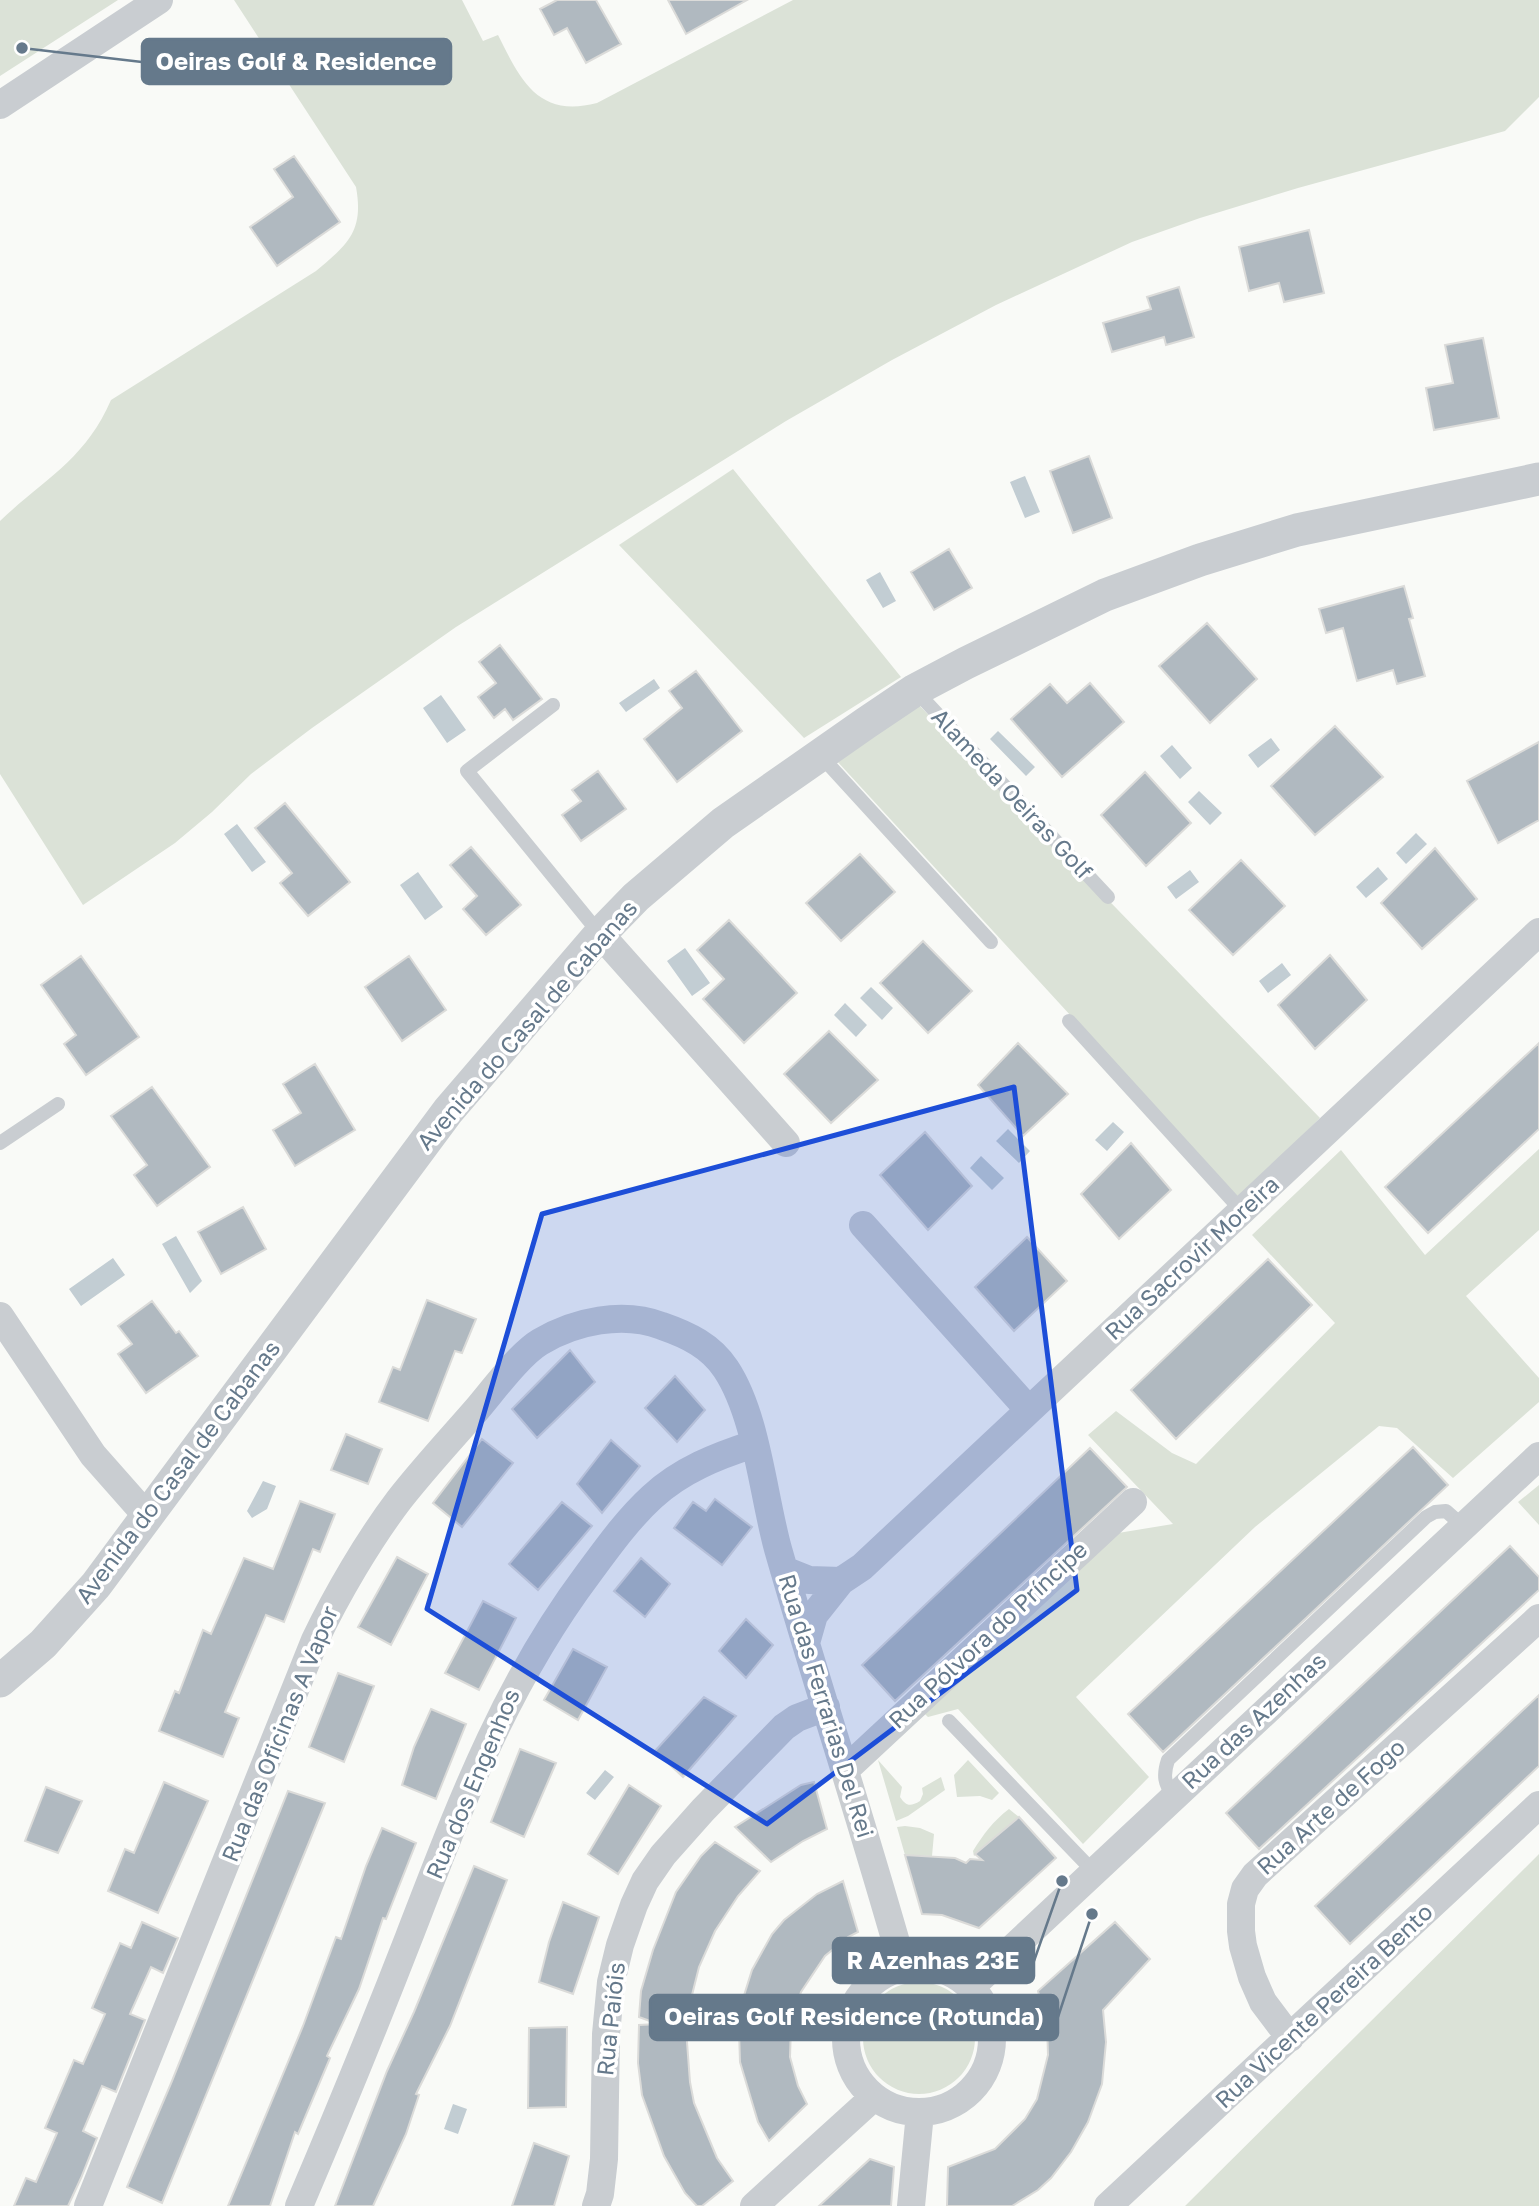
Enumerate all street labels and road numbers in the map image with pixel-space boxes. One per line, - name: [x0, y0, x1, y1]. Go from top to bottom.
- street label: Alameda Oeiras Golf: [926, 702, 1099, 885]
- street label: Avenida do Casal de Cabanas: [410, 894, 642, 1155]
- street label: Rua Sacrovir Moreira: [1099, 1169, 1284, 1345]
- street label: Avenida do Casal de Cabanas: [69, 1334, 285, 1608]
- street label: Rua Pólvora do Príncipe: [882, 1535, 1092, 1734]
- street label: Rua das Ferrarias Del Rei: [774, 1571, 880, 1841]
- street label: Rua das Oficinas A Vapor: [215, 1602, 343, 1866]
- street label: Rua das Azenhas: [1175, 1646, 1331, 1794]
- street label: Rua dos Engenhos: [419, 1684, 525, 1883]
- street label: Rua Arte de Fogo: [1251, 1732, 1410, 1880]
- street label: Rua Vicente Pereira Bento: [1209, 1897, 1438, 2113]
- street label: Rua Paióis: [590, 1961, 630, 2077]

